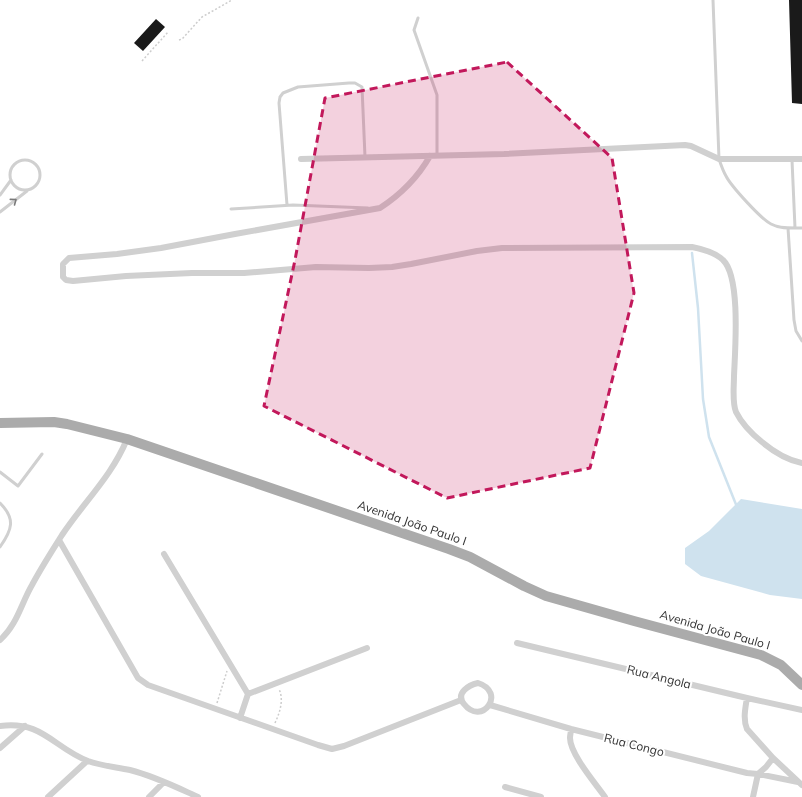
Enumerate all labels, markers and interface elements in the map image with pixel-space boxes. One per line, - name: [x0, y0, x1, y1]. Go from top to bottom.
- one-way arrow: [9, 198, 16, 205]
- street label: Avenida João Paulo I: [356, 497, 469, 548]
- street label: Avenida João Paulo I: [658, 607, 772, 652]
- street label: Rua Angola: [625, 661, 693, 692]
- street label: Rua Congo: [603, 730, 666, 759]

